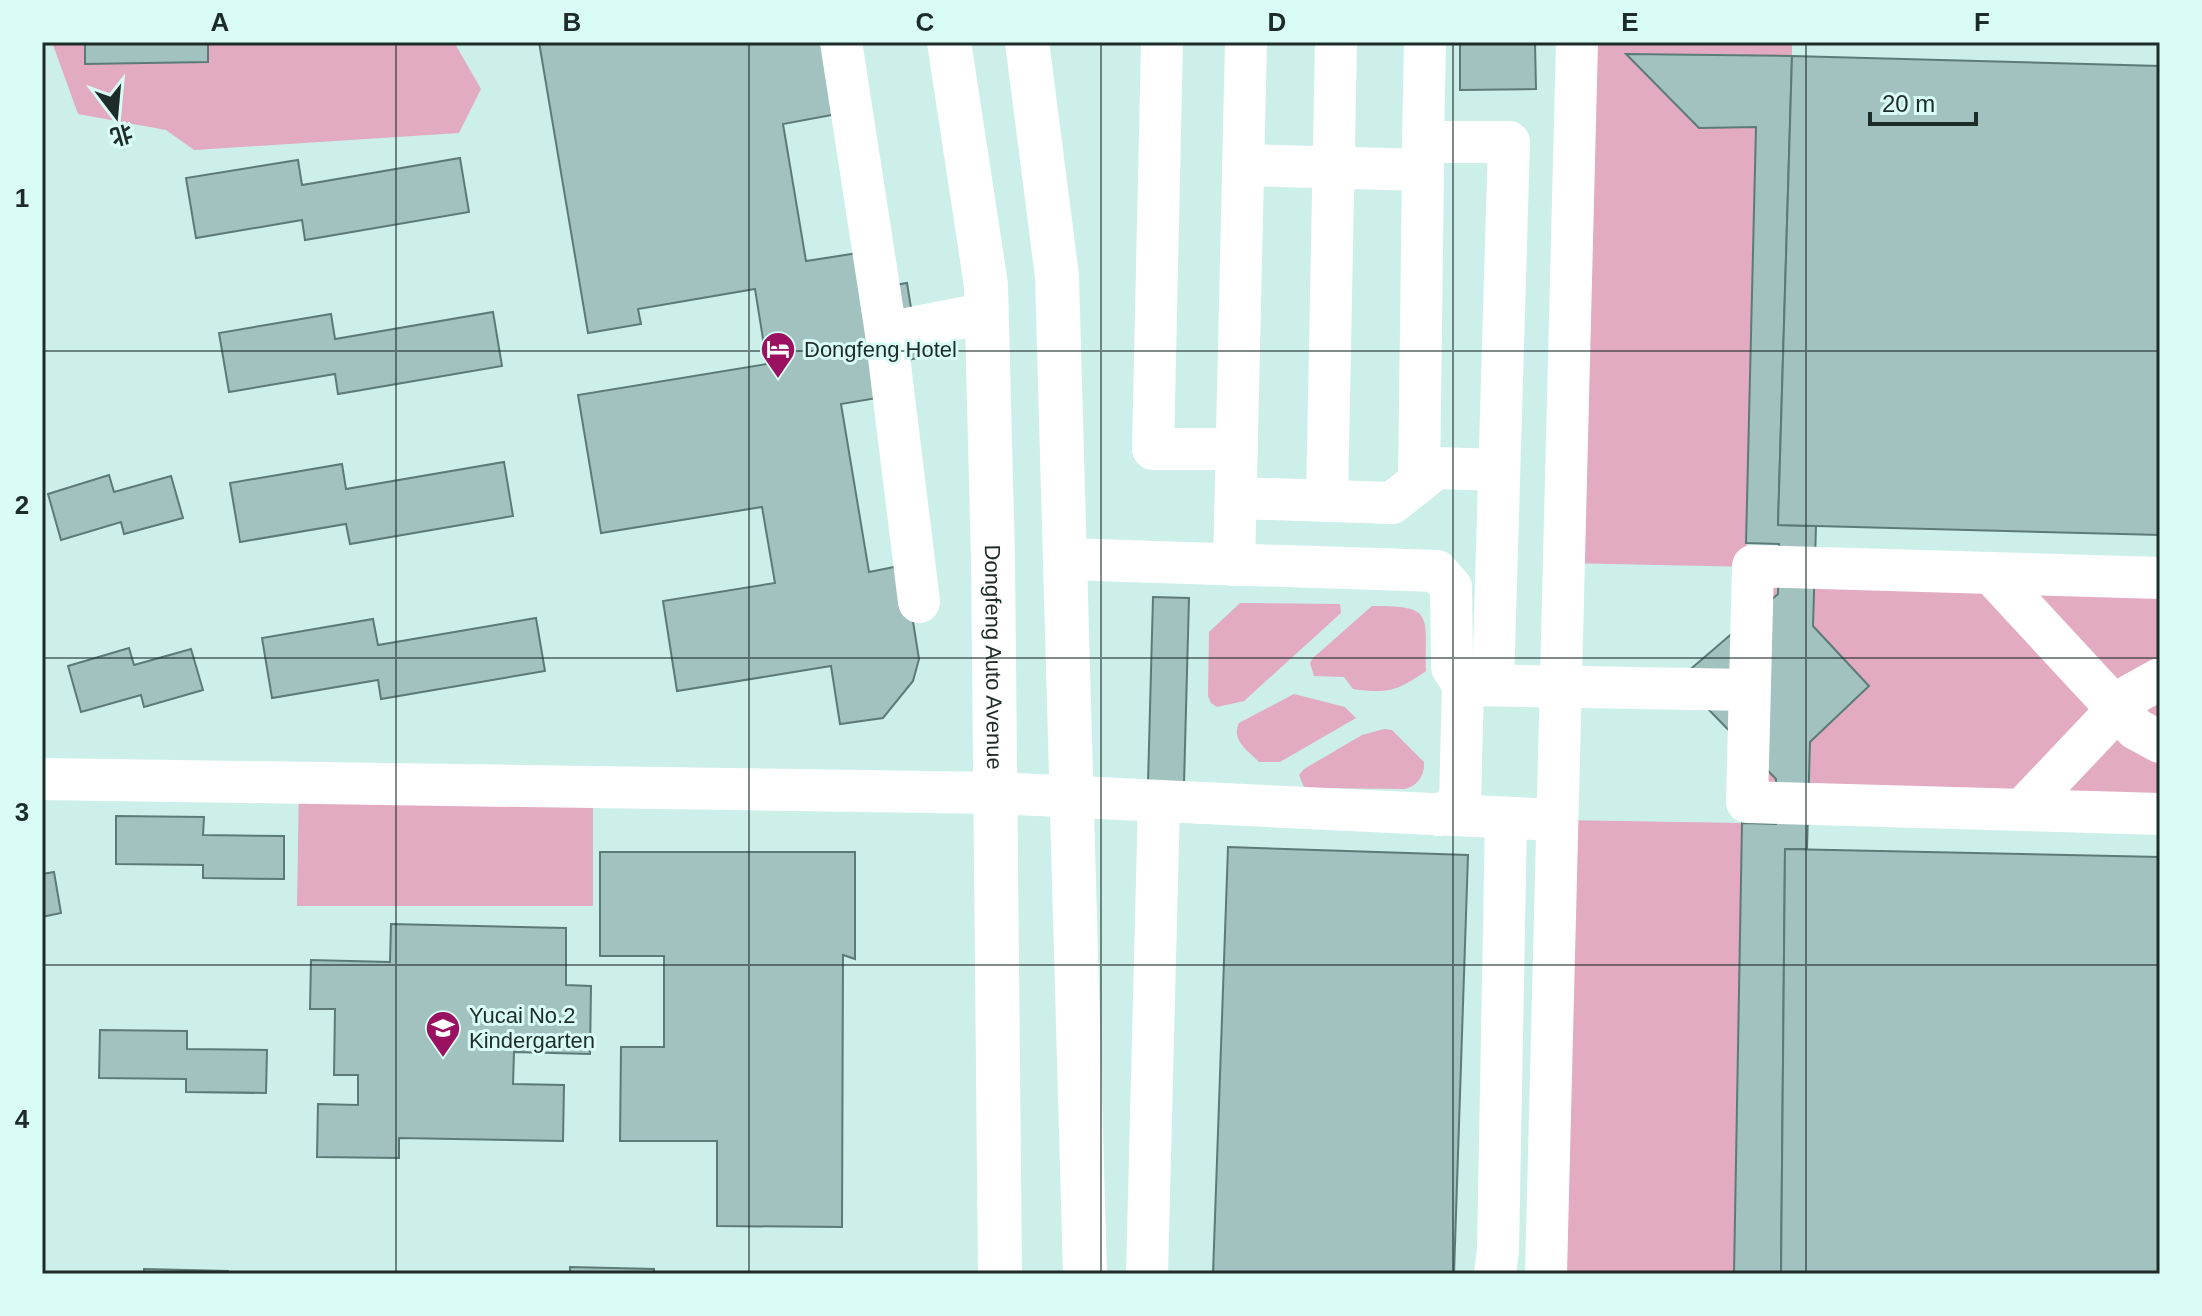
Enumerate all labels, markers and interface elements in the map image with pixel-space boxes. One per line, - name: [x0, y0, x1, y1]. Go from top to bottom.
- text: A: [211, 7, 230, 37]
- text: B: [563, 7, 581, 37]
- text: C: [916, 7, 935, 37]
- text: D: [1268, 7, 1286, 37]
- text: E: [1621, 7, 1639, 37]
- text: F: [1974, 7, 1990, 37]
- north arrow: [76, 76, 156, 156]
- scale bar: [1870, 76, 1976, 126]
- text: 20 m: [1882, 90, 1935, 117]
- text: 北: [107, 120, 135, 150]
- text: 1: [15, 183, 29, 213]
- hotel icon: Dongfeng Hotel: [759, 330, 797, 380]
- place label: Dongfeng Hotel: [804, 337, 957, 362]
- text: 2: [15, 490, 29, 520]
- street label: Dongfeng Auto Avenue: [980, 544, 1007, 770]
- text: 3: [15, 797, 29, 827]
- place label: Yucai No.2 Kindergarten: [469, 1003, 595, 1053]
- school or university icon: Yucai No.2 Kindergarten: [424, 1009, 462, 1059]
- text: 4: [15, 1104, 30, 1134]

